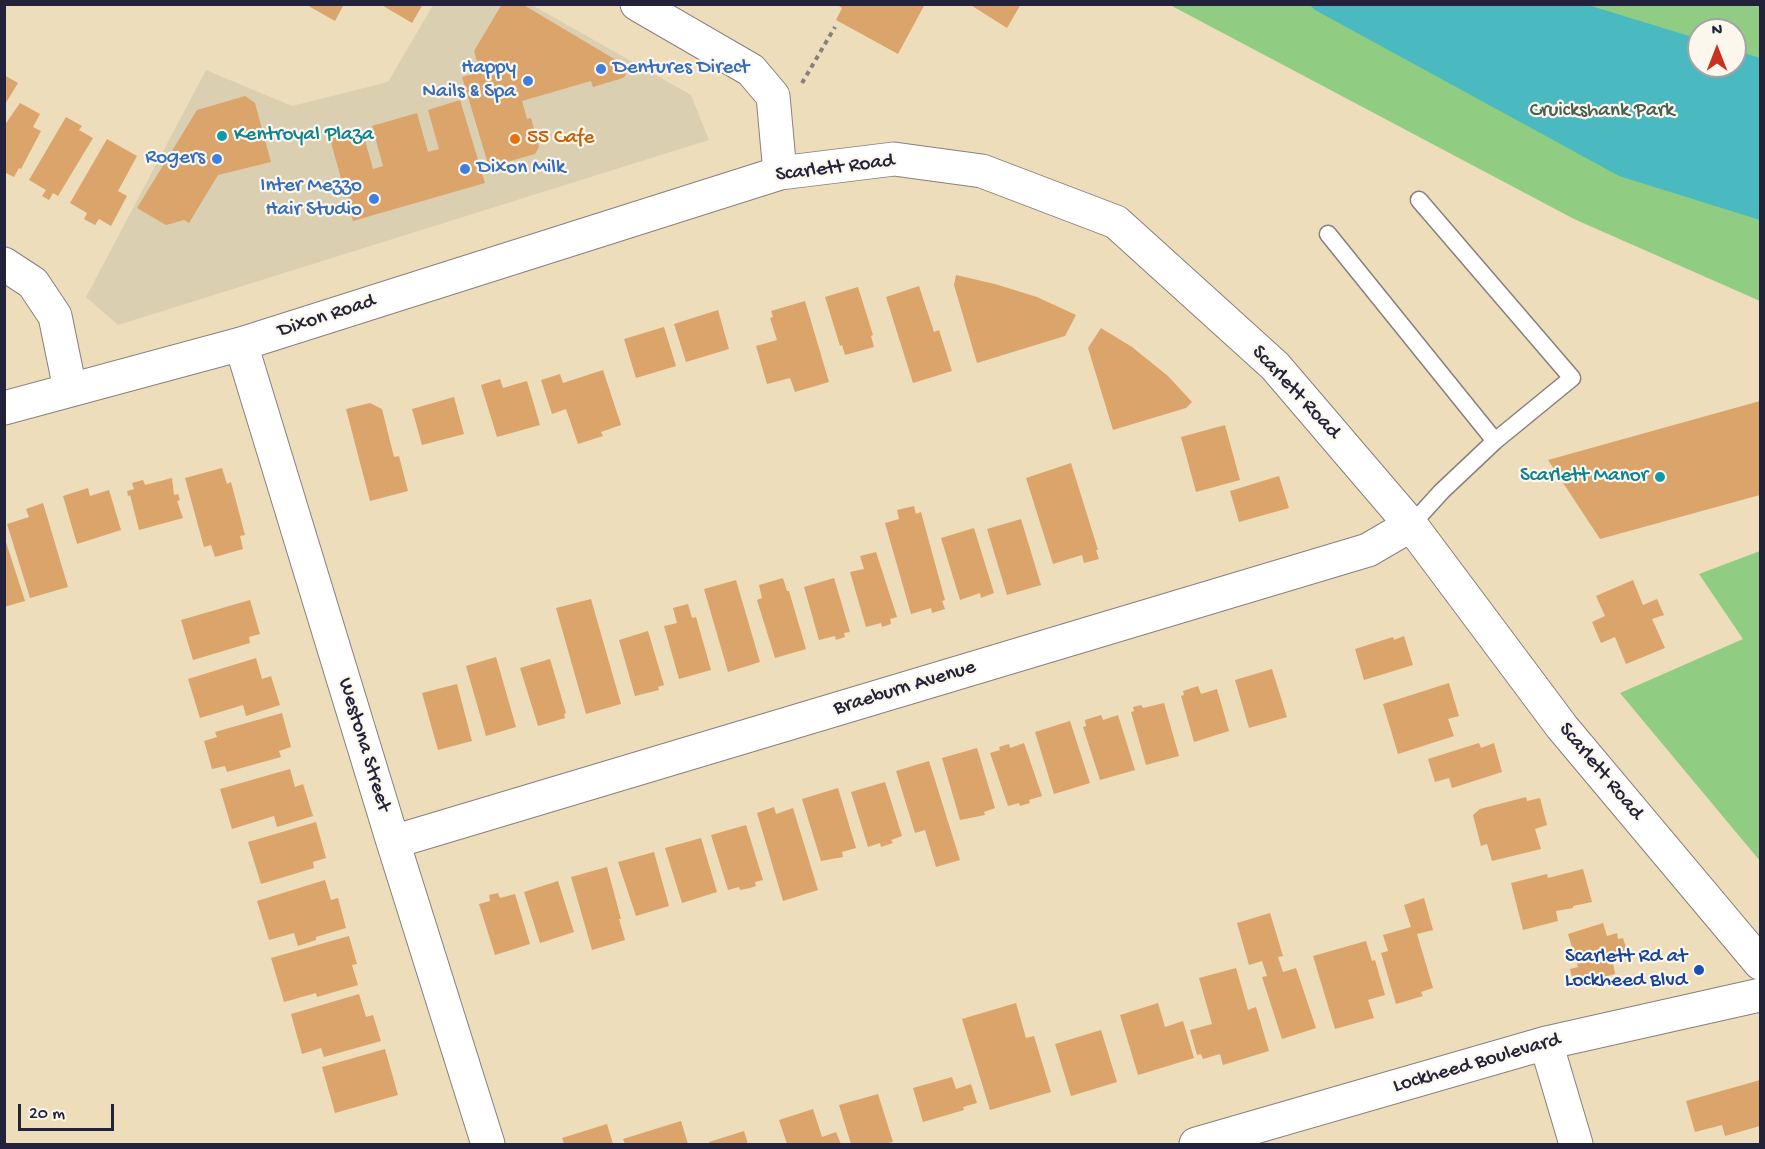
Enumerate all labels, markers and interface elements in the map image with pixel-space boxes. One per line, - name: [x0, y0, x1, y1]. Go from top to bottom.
- north arrow: [1687, 18, 1747, 78]
- text: N: [1712, 22, 1722, 41]
- place label: Happy Nails & Spa: [422, 56, 516, 106]
- place label: Dentures Direct: [613, 56, 749, 82]
- marker: Dentures Direct: [594, 62, 608, 76]
- marker: Happy Nails & Spa: [521, 74, 535, 88]
- park label: Cruickshank Park: [1530, 99, 1674, 125]
- place label: Kentroyal Plaza: [234, 123, 374, 149]
- place label: 55 Cafe: [527, 126, 594, 152]
- marker: Kentroyal Plaza: [215, 129, 229, 143]
- marker: 55 Cafe: [508, 132, 522, 146]
- place label: Rogers: [145, 146, 205, 172]
- street label: Scarlett Road: [774, 149, 896, 189]
- marker: Rogers: [210, 152, 224, 166]
- place label: Dixon Milk: [477, 156, 565, 182]
- marker: Dixon Milk: [458, 162, 472, 176]
- place label: Inter Mezzo Hair Studio: [260, 174, 362, 224]
- marker: Inter Mezzo Hair Studio: [367, 192, 381, 206]
- street label: Dixon Road: [275, 289, 379, 345]
- street label: Scarlett Road: [1245, 341, 1345, 445]
- place label: Scarlett Manor: [1520, 464, 1648, 490]
- marker: Scarlett Manor: [1653, 470, 1667, 484]
- street label: Braeburn Avenue: [831, 655, 979, 723]
- street label: Westona Street: [331, 675, 395, 815]
- street label: Scarlett Road: [1552, 718, 1648, 826]
- place label: Scarlett Rd at Lockheed Blvd: [1565, 945, 1687, 995]
- marker: Scarlett Rd at Lockheed Blvd: [1692, 963, 1706, 977]
- street label: Lockheed Boulevard: [1390, 1028, 1564, 1100]
- scale bar: [21, 1092, 117, 1130]
- text: 20 m: [29, 1104, 65, 1125]

